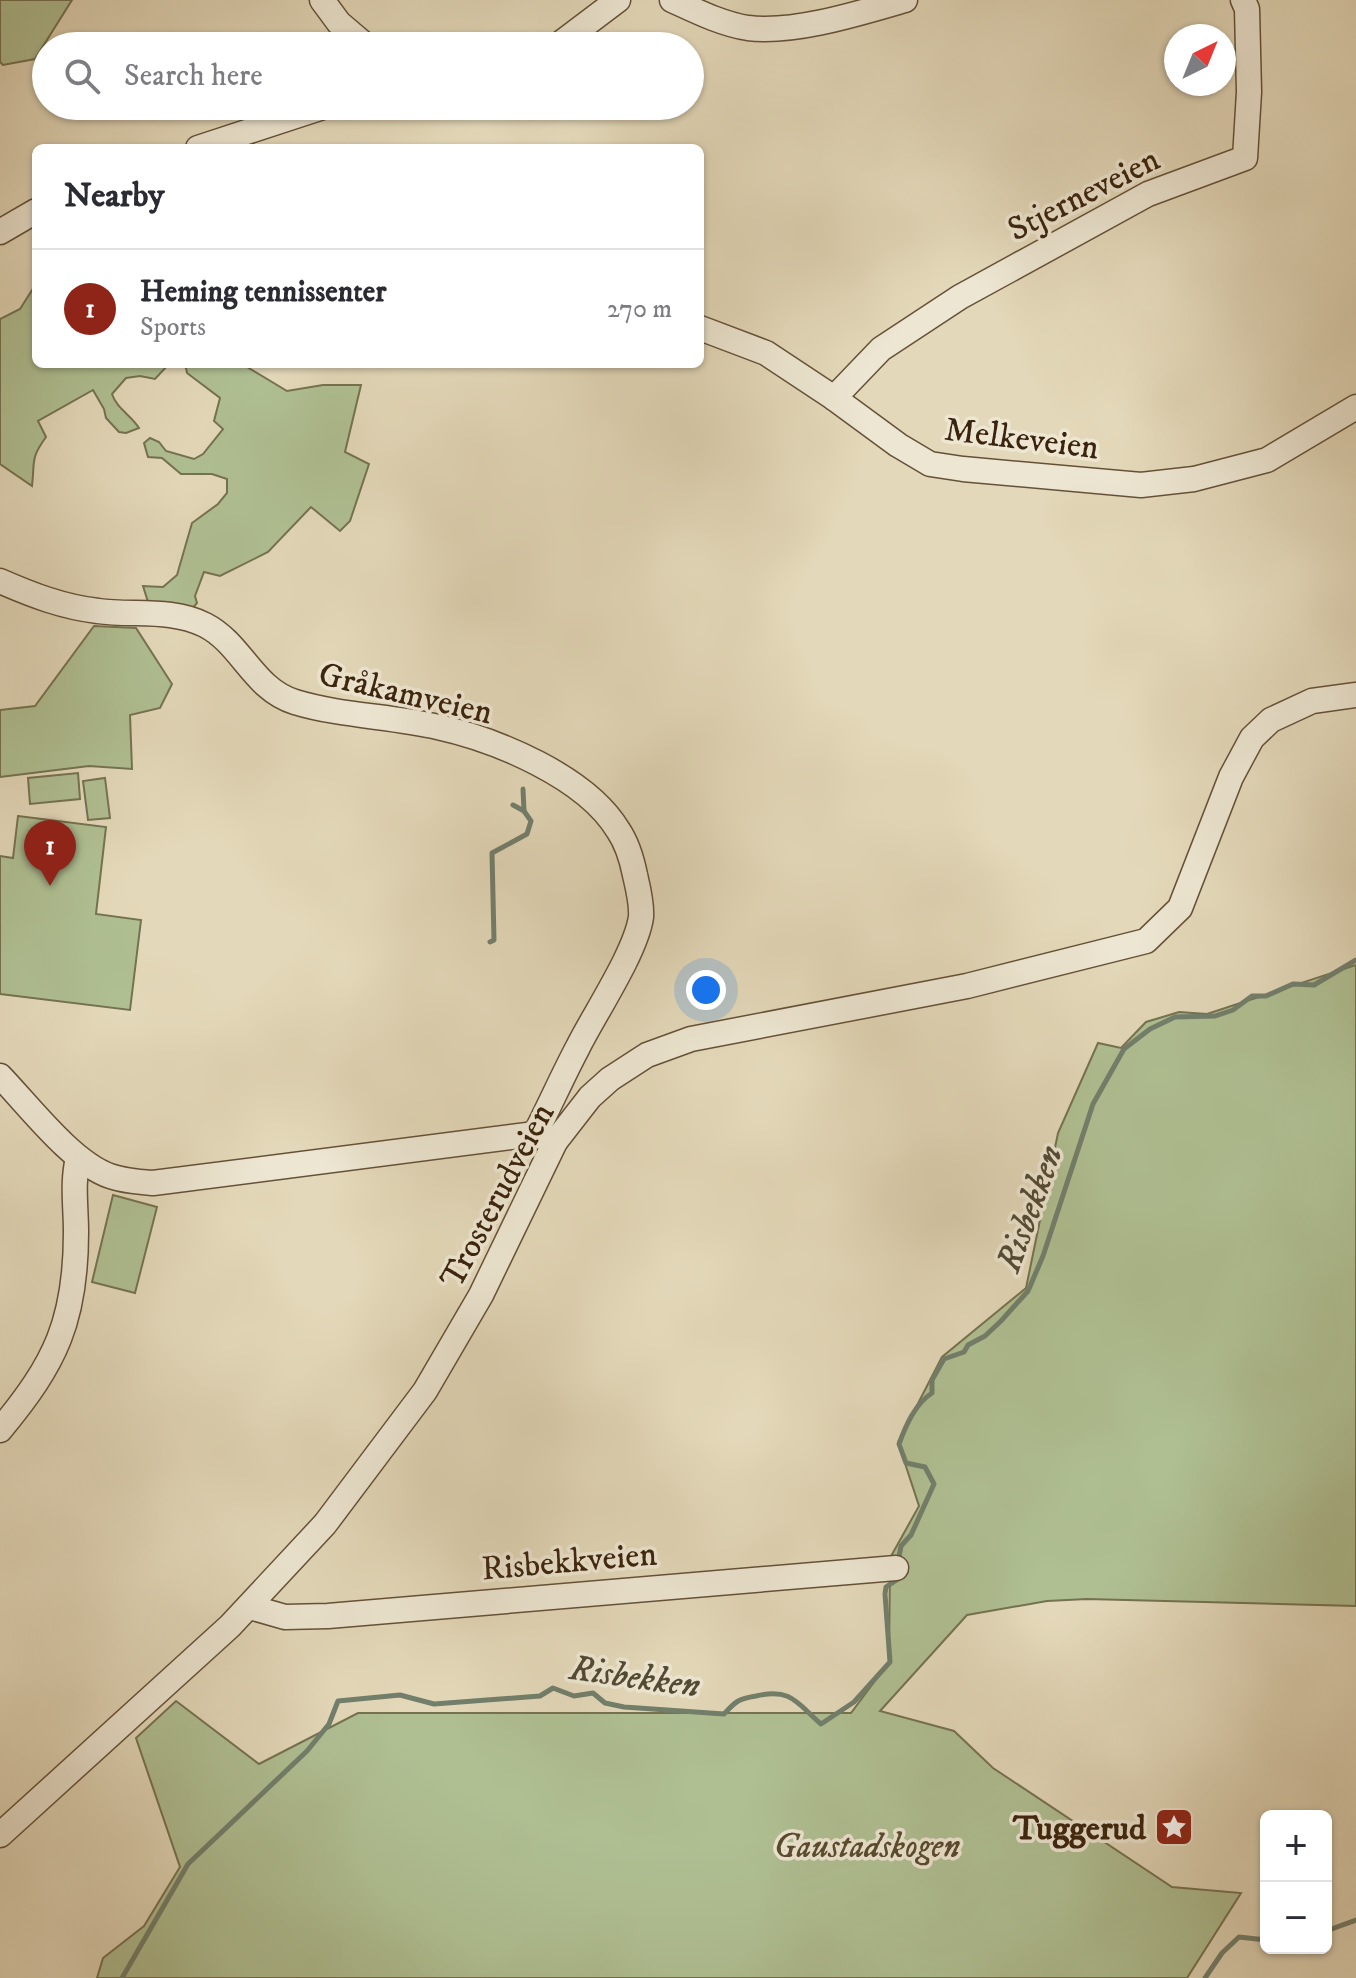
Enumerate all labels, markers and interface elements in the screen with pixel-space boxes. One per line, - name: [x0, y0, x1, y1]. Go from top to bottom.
- north arrow: [1164, 24, 1236, 96]
- search box: [32, 32, 704, 120]
- icon: search: [60, 54, 104, 98]
- text: Search here: [124, 58, 263, 95]
- street label: Stjerneveien: [1001, 139, 1167, 251]
- text: Nearby: [64, 175, 165, 217]
- text: Heming tennissenter: [140, 274, 386, 311]
- text: 1: [85, 293, 95, 326]
- text: 270 m: [607, 293, 672, 326]
- text: Sports: [140, 311, 206, 344]
- street label: Melkeveien: [942, 409, 1102, 469]
- street label: Gråkamveien: [315, 654, 497, 734]
- pin: 1: [24, 820, 76, 886]
- your location: [686, 970, 726, 1010]
- street label: Trosterudveien: [432, 1096, 564, 1296]
- water label: Risbekken: [986, 1139, 1074, 1279]
- street label: Risbekkveien: [480, 1533, 659, 1591]
- water label: Risbekken: [565, 1646, 703, 1709]
- place icon: Tuggerud: [1153, 1806, 1195, 1848]
- place label: Tuggerud: [1012, 1808, 1147, 1850]
- map controls: [1260, 1810, 1332, 1954]
- button: +: [1260, 1810, 1332, 1882]
- park label: Gaustadskogen: [774, 1826, 960, 1868]
- button: −: [1260, 1882, 1332, 1954]

